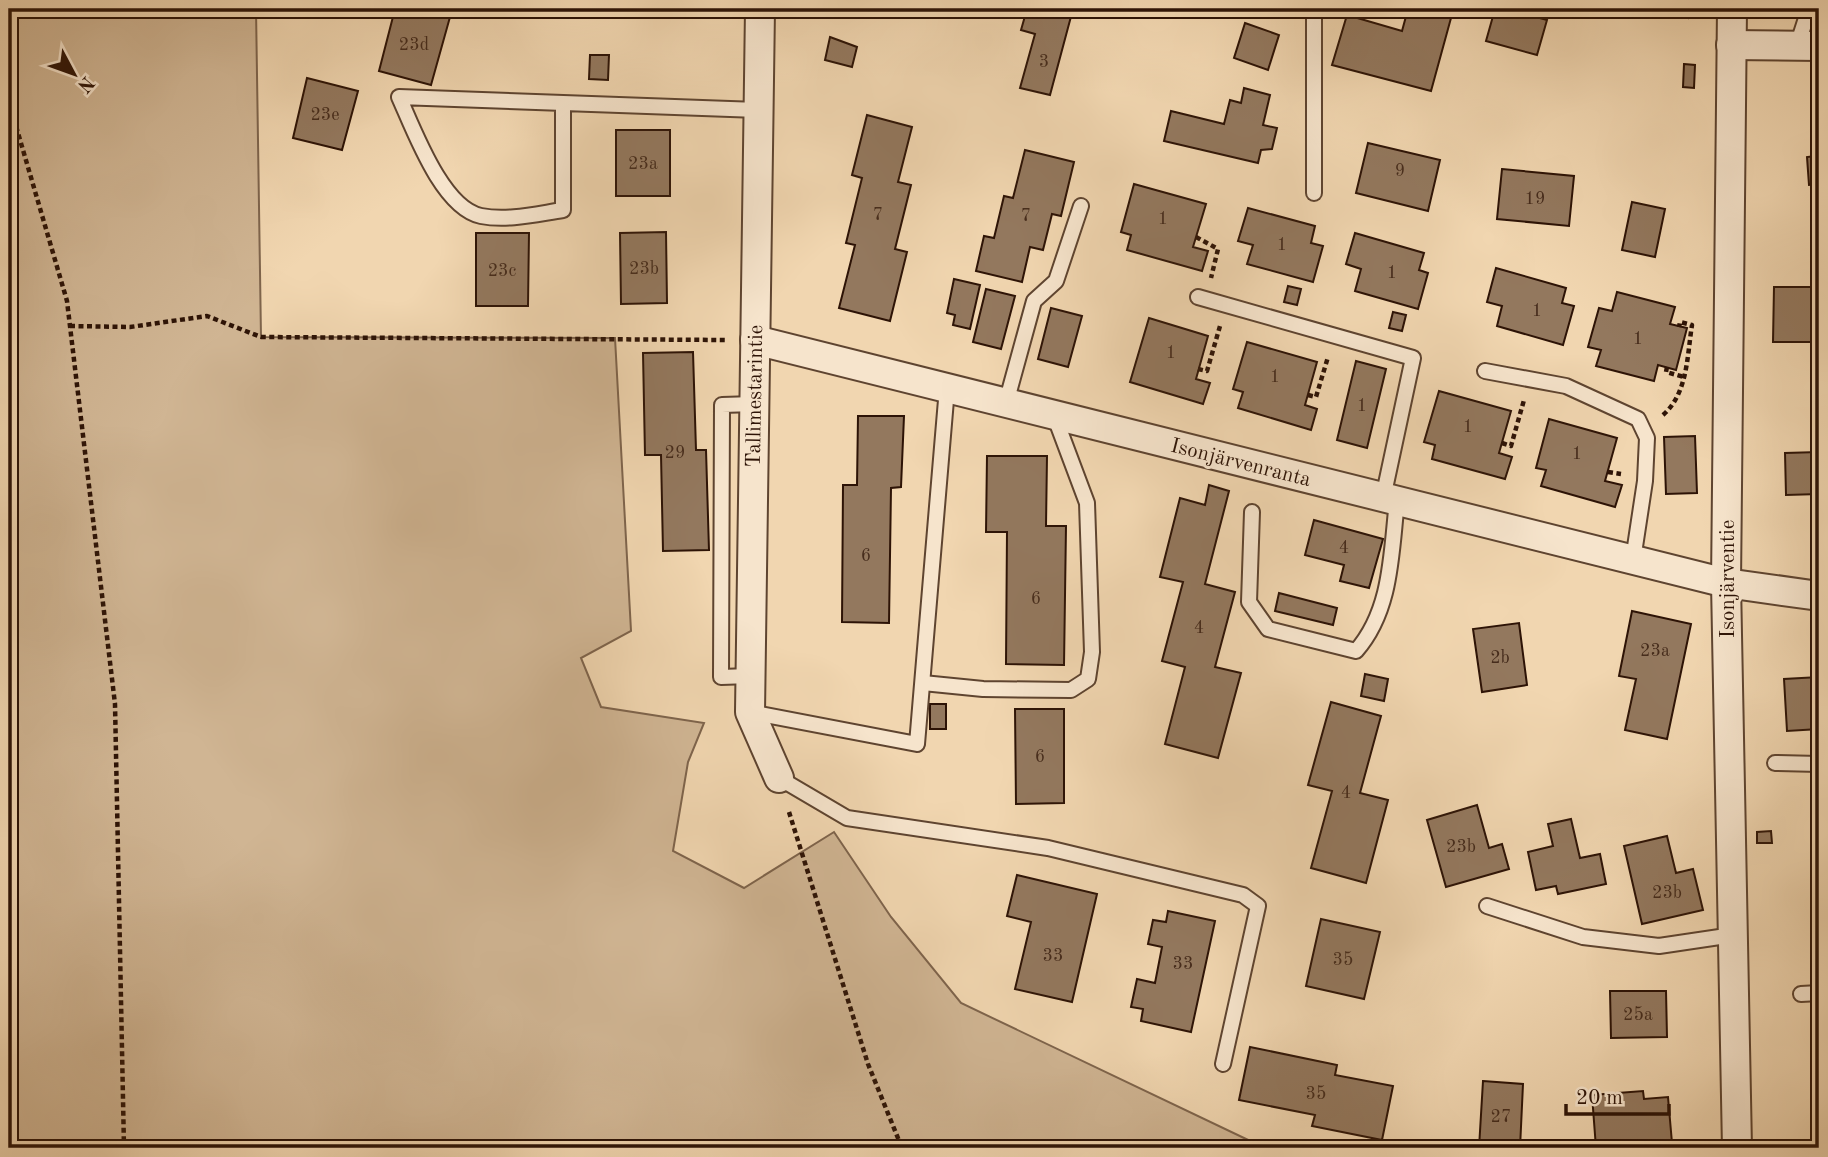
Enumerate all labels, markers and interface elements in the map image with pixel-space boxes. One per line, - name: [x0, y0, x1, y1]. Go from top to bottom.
- house number: 23d: [399, 36, 429, 54]
- north arrow: [38, 38, 108, 108]
- house number: 3: [1039, 53, 1049, 71]
- text: N: [73, 72, 97, 96]
- house number: 23e: [310, 106, 340, 124]
- house number: 23a: [628, 155, 658, 173]
- house number: 9: [1395, 162, 1405, 180]
- house number: 19: [1525, 190, 1545, 208]
- house number: 7: [873, 206, 883, 224]
- house number: 7: [1021, 207, 1031, 225]
- house number: 1: [1158, 210, 1168, 228]
- house number: 1: [1277, 236, 1287, 254]
- house number: 23b: [629, 260, 659, 278]
- house number: 23c: [488, 262, 517, 280]
- house number: 1: [1387, 264, 1397, 282]
- house number: 1: [1532, 302, 1542, 320]
- street label: Tallimestarintie: [744, 324, 767, 468]
- house number: 1: [1633, 330, 1643, 348]
- house number: 1: [1166, 344, 1176, 362]
- house number: 1: [1270, 368, 1280, 386]
- house number: 1: [1357, 397, 1367, 415]
- house number: 1: [1463, 418, 1473, 436]
- street label: Isonjärvenranta: [1168, 436, 1313, 491]
- house number: 29: [665, 444, 685, 462]
- house number: 1: [1572, 445, 1582, 463]
- street label: Isonjärventie: [1718, 520, 1739, 638]
- house number: 4: [1339, 539, 1349, 557]
- house number: 6: [861, 547, 871, 565]
- house number: 6: [1031, 590, 1041, 608]
- house number: 4: [1194, 619, 1204, 637]
- house number: 23a: [1640, 642, 1670, 660]
- house number: 2b: [1490, 649, 1510, 667]
- house number: 6: [1035, 748, 1045, 766]
- house number: 4: [1341, 784, 1351, 802]
- house number: 23b: [1446, 838, 1476, 856]
- house number: 23b: [1652, 884, 1682, 902]
- house number: 33: [1043, 947, 1063, 965]
- house number: 35: [1333, 951, 1353, 969]
- house number: 33: [1173, 955, 1193, 973]
- house number: 25a: [1623, 1006, 1653, 1024]
- scale bar: [1566, 1073, 1669, 1117]
- house number: 35: [1306, 1085, 1326, 1103]
- text: 20 m: [1576, 1088, 1623, 1109]
- house number: 27: [1491, 1108, 1511, 1126]

